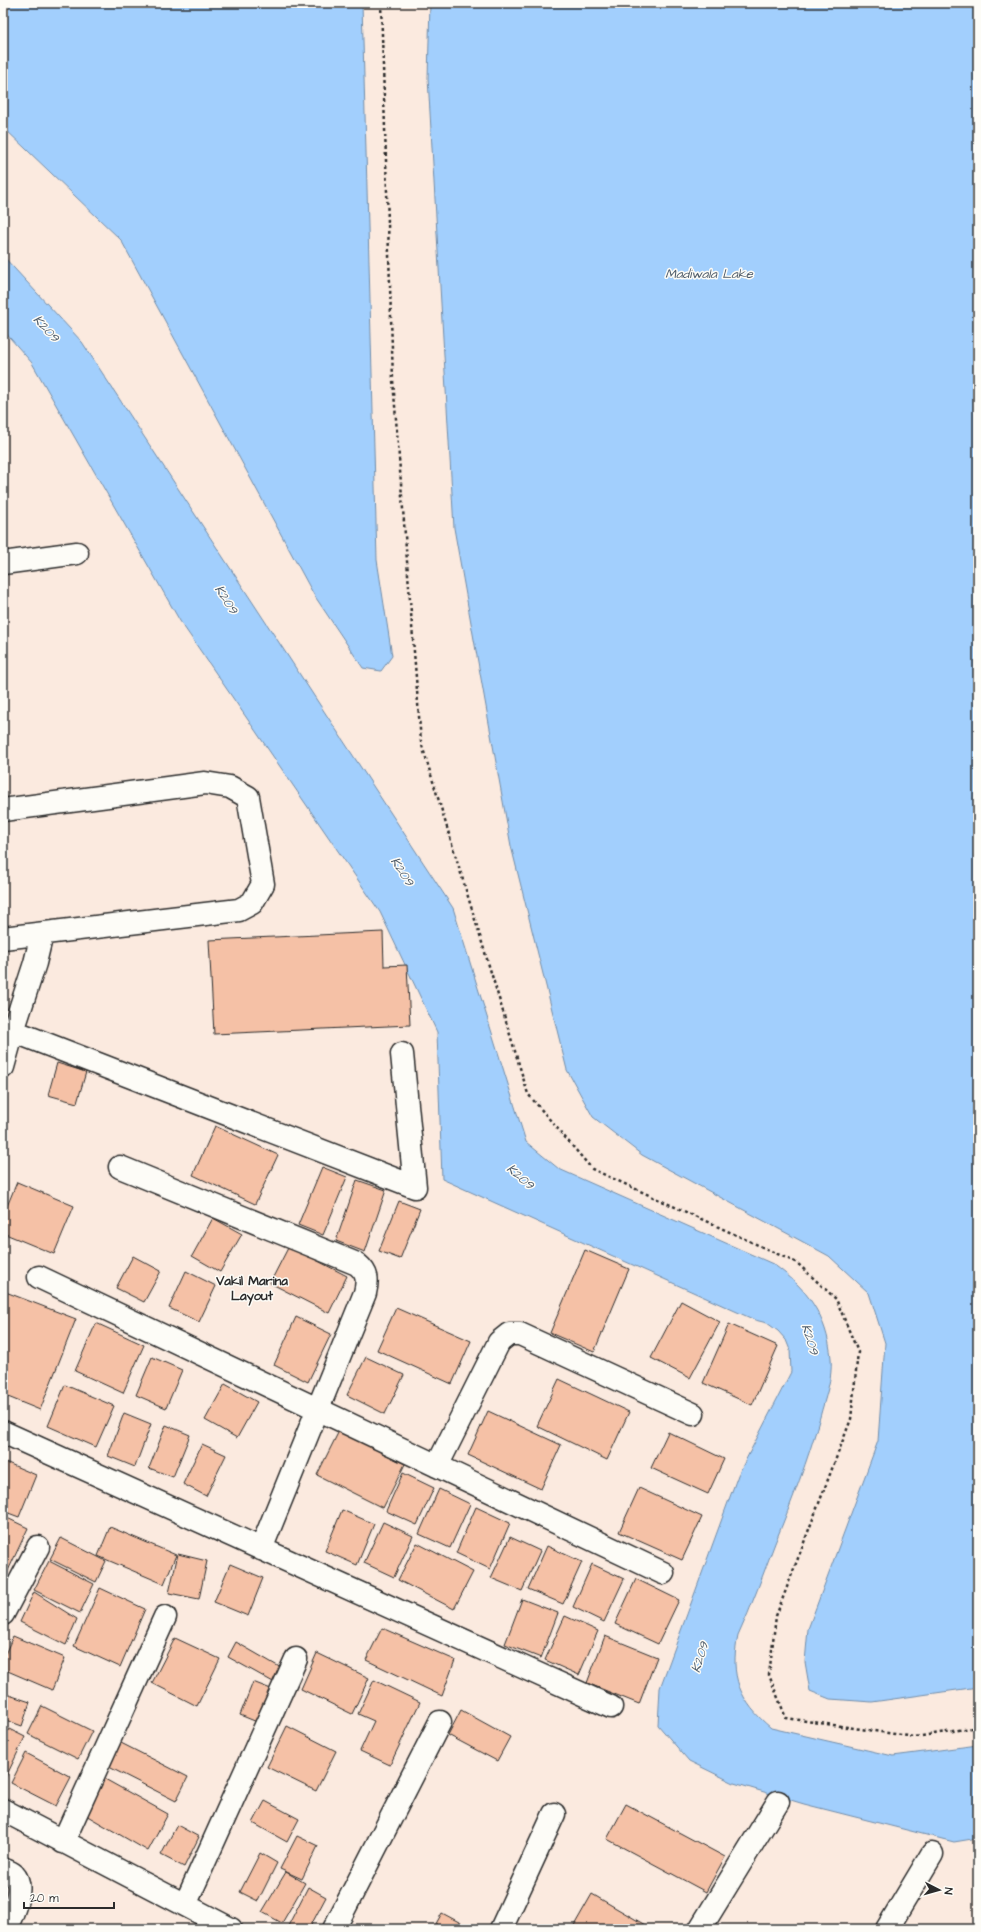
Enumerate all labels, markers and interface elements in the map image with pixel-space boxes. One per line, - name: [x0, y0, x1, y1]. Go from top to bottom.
- water label: Madiwala Lake: [665, 265, 754, 283]
- water label: K209: [29, 311, 64, 347]
- water label: K209: [210, 582, 243, 619]
- water label: K209: [386, 854, 419, 891]
- water label: K209: [503, 1160, 539, 1195]
- district label: Vakil Marina Layout: [215, 1272, 288, 1306]
- water label: K209: [797, 1322, 824, 1358]
- water label: K209: [687, 1638, 714, 1675]
- north arrow: [919, 1870, 959, 1910]
- scale bar: [24, 1884, 114, 1910]
- text: N: [941, 1887, 956, 1895]
- text: 20 m: [30, 1890, 59, 1907]

